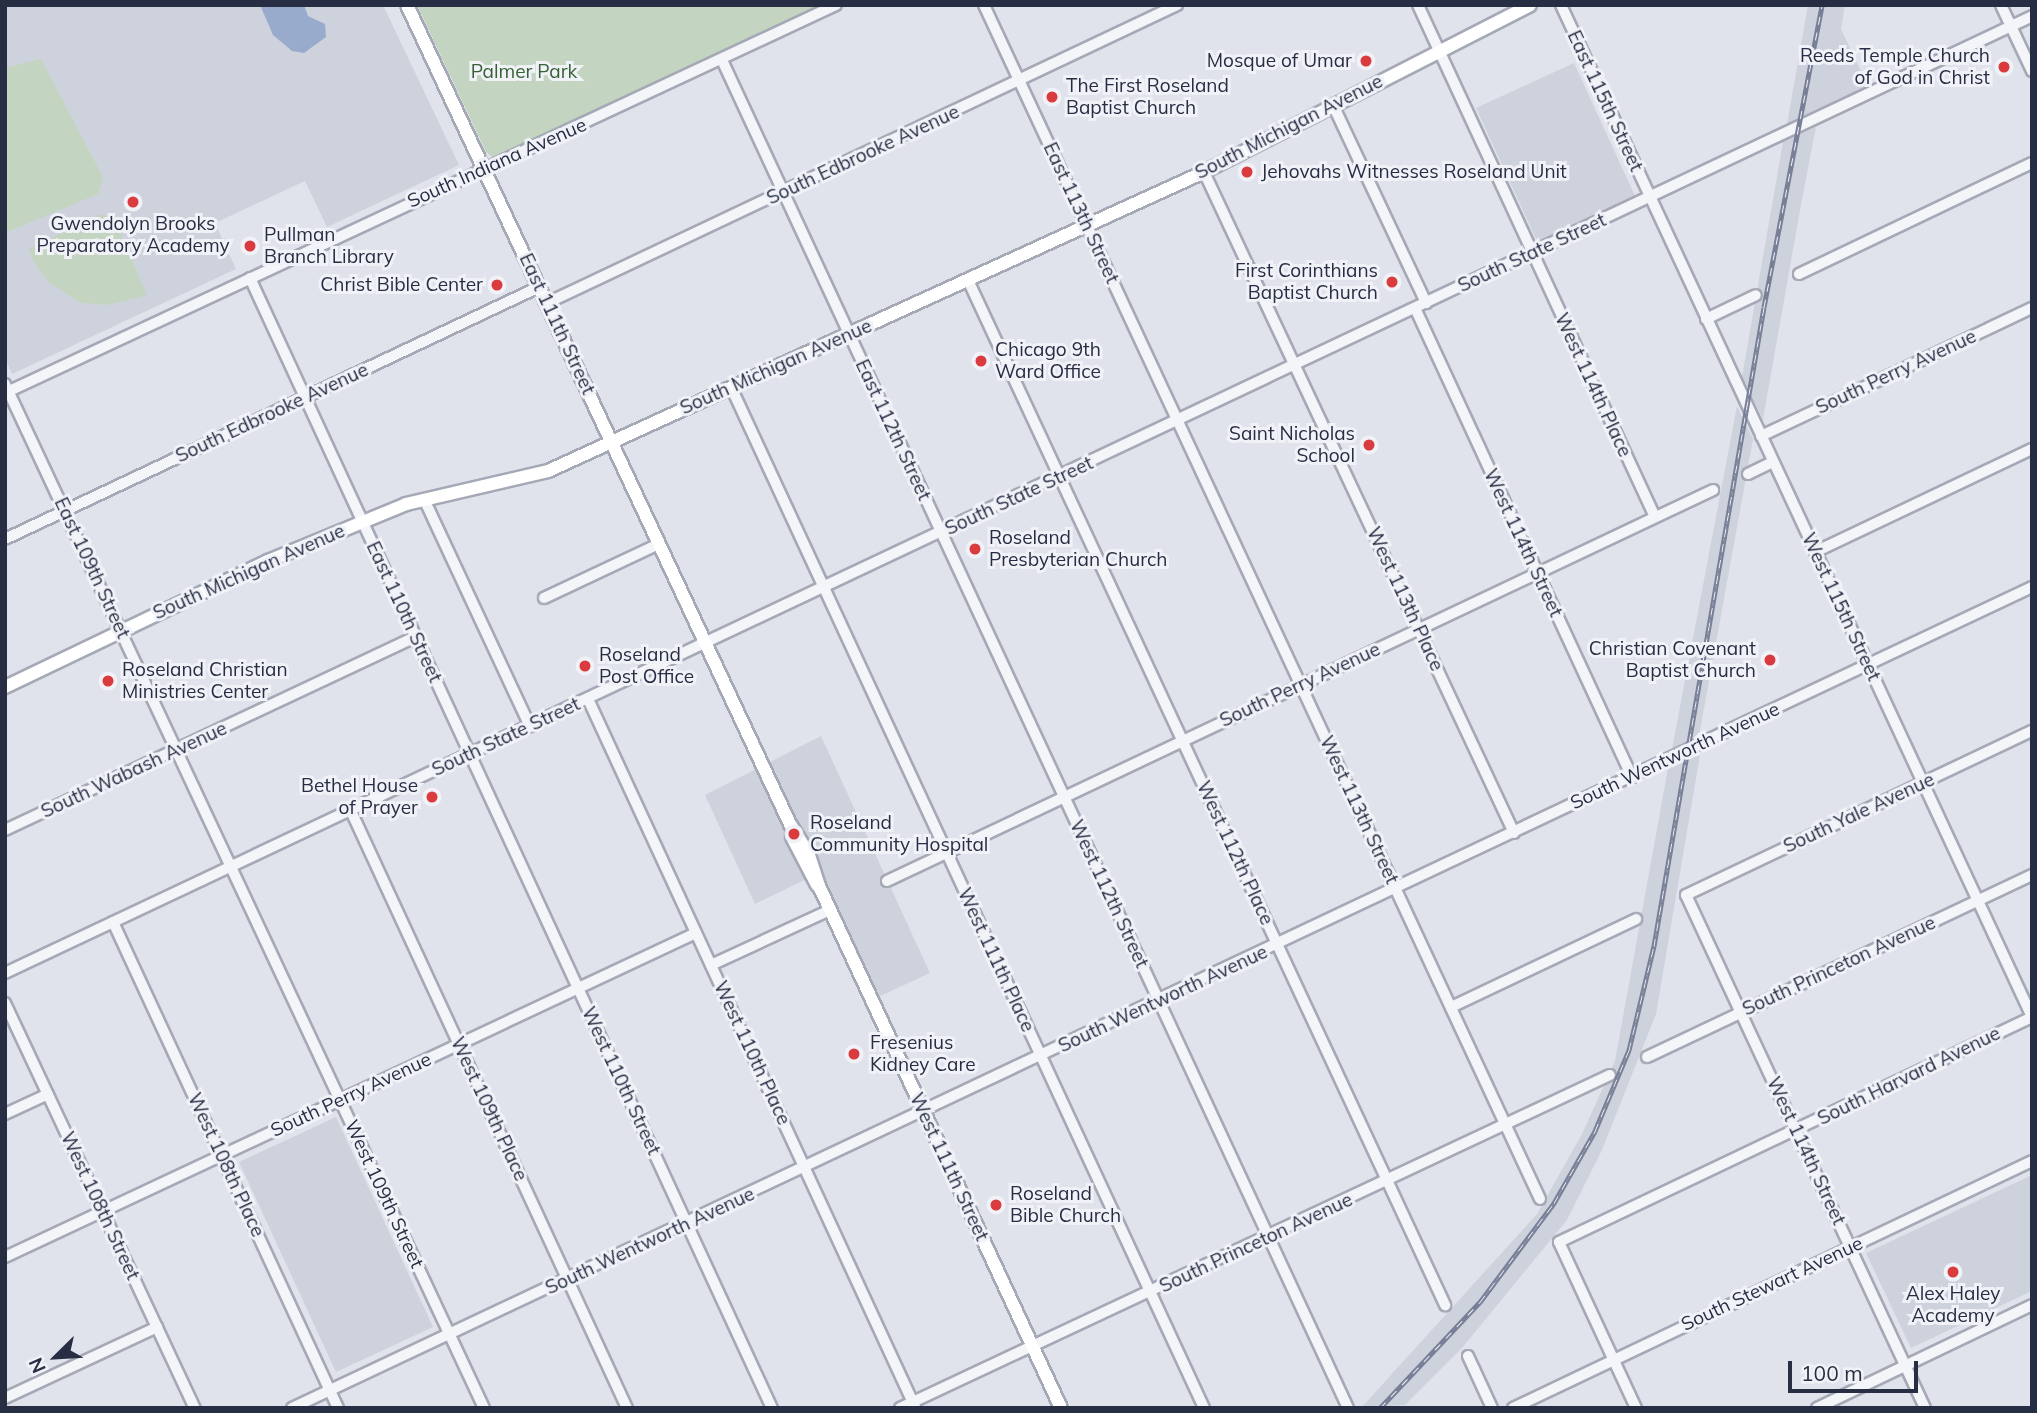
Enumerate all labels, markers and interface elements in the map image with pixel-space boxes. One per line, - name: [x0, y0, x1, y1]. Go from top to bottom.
- street label: East 115th Street: [1562, 27, 1648, 175]
- place label: Reeds Temple Church of God in Christ: [1800, 45, 1990, 89]
- place label: Mosque of Umar: [1207, 50, 1352, 72]
- marker: Mosque of Umar: [1358, 53, 1374, 69]
- marker: Reeds Temple Church of God in Christ: [1996, 59, 2012, 75]
- park label: Palmer Park: [471, 61, 577, 83]
- street label: South Michigan Avenue: [1191, 70, 1387, 184]
- place label: The First Roseland Baptist Church: [1066, 75, 1229, 119]
- marker: The First Roseland Baptist Church: [1044, 89, 1060, 105]
- street label: South Edbrooke Avenue: [763, 100, 963, 210]
- street label: South Indiana Avenue: [404, 113, 590, 213]
- street label: East 113th Street: [1038, 139, 1124, 287]
- place label: Jehovahs Witnesses Roseland Unit: [1261, 161, 1567, 183]
- marker: Jehovahs Witnesses Roseland Unit: [1239, 164, 1255, 180]
- marker: Gwendolyn Brooks Preparatory Academy: [125, 194, 141, 210]
- street label: South State Street: [1454, 209, 1610, 297]
- place label: Gwendolyn Brooks Preparatory Academy: [36, 213, 230, 257]
- place label: Pullman Branch Library: [264, 224, 394, 268]
- marker: Pullman Branch Library: [242, 238, 258, 254]
- street label: East 111th Street: [514, 250, 600, 398]
- place label: First Corinthians Baptist Church: [1235, 260, 1378, 304]
- place label: Christ Bible Center: [320, 274, 483, 296]
- marker: First Corinthians Baptist Church: [1384, 274, 1400, 290]
- marker: Christ Bible Center: [489, 277, 505, 293]
- street label: West 114th Place: [1550, 309, 1636, 461]
- street label: South Michigan Avenue: [677, 314, 875, 420]
- street label: South Perry Avenue: [1812, 325, 1980, 419]
- place label: Chicago 9th Ward Office: [995, 339, 1101, 383]
- marker: Chicago 9th Ward Office: [973, 353, 989, 369]
- street label: East 112th Street: [850, 356, 936, 504]
- street label: South Edbrooke Avenue: [172, 358, 372, 468]
- place label: Saint Nicholas School: [1229, 423, 1355, 467]
- marker: Saint Nicholas School: [1361, 437, 1377, 453]
- street label: South State Street: [941, 452, 1097, 540]
- street label: West 114th Street: [1479, 465, 1567, 621]
- street label: East 109th Street: [49, 494, 135, 642]
- street label: South Michigan Avenue: [150, 519, 348, 625]
- street label: West 113th Place: [1362, 523, 1448, 675]
- place label: Roseland Presbyterian Church: [989, 527, 1167, 571]
- street label: West 115th Street: [1797, 529, 1885, 685]
- street label: East 110th Street: [361, 538, 447, 686]
- marker: Roseland Presbyterian Church: [967, 541, 983, 557]
- street label: South Perry Avenue: [1216, 638, 1384, 732]
- place label: Christian Covenant Baptist Church: [1589, 638, 1756, 682]
- place label: Roseland Post Office: [599, 644, 694, 688]
- marker: Christian Covenant Baptist Church: [1762, 652, 1778, 668]
- marker: Roseland Post Office: [577, 658, 593, 674]
- place label: Roseland Christian Ministries Center: [122, 659, 288, 703]
- marker: Roseland Christian Ministries Center: [100, 673, 116, 689]
- street label: South State Street: [428, 693, 584, 781]
- street label: South Wentworth Avenue: [1567, 697, 1783, 815]
- street label: South Wabash Avenue: [37, 717, 231, 823]
- street label: West 113th Street: [1315, 732, 1403, 888]
- street label: South Yale Avenue: [1780, 768, 1938, 858]
- place label: Bethel House of Prayer: [301, 775, 418, 819]
- street label: West 112th Place: [1192, 777, 1278, 929]
- marker: Bethel House of Prayer: [424, 789, 440, 805]
- place label: Roseland Community Hospital: [810, 812, 988, 856]
- street label: West 112th Street: [1065, 816, 1153, 972]
- marker: Roseland Community Hospital: [784, 824, 804, 844]
- street label: West 111th Place: [953, 884, 1039, 1036]
- street label: South Princeton Avenue: [1739, 911, 1939, 1021]
- street label: South Wentworth Avenue: [1055, 940, 1271, 1058]
- street label: West 110th Place: [709, 977, 795, 1129]
- street label: West 110th Street: [577, 1003, 665, 1159]
- street label: South Harvard Avenue: [1814, 1022, 2004, 1130]
- place label: Fresenius Kidney Care: [870, 1032, 976, 1076]
- street label: West 109th Place: [446, 1033, 532, 1185]
- marker: Fresenius Kidney Care: [844, 1044, 864, 1064]
- street label: South Perry Avenue: [267, 1048, 435, 1142]
- street label: West 114th Street: [1762, 1073, 1850, 1229]
- street label: West 108th Place: [183, 1089, 269, 1241]
- street label: West 111th Street: [905, 1089, 993, 1245]
- street label: West 109th Street: [340, 1116, 428, 1272]
- street label: West 108th Street: [56, 1128, 144, 1284]
- street label: South Wentworth Avenue: [542, 1182, 758, 1300]
- place label: Roseland Bible Church: [1010, 1183, 1121, 1227]
- street label: South Princeton Avenue: [1156, 1188, 1356, 1298]
- marker: Roseland Bible Church: [988, 1197, 1004, 1213]
- street label: South Stewart Avenue: [1678, 1232, 1866, 1336]
- marker: Alex Haley Academy: [1945, 1264, 1961, 1280]
- place label: Alex Haley Academy: [1906, 1283, 2000, 1327]
- north arrow: [21, 1322, 91, 1392]
- scale bar: [1792, 1346, 1922, 1390]
- text: N: [23, 1354, 51, 1377]
- text: 100 m: [1801, 1360, 1863, 1386]

